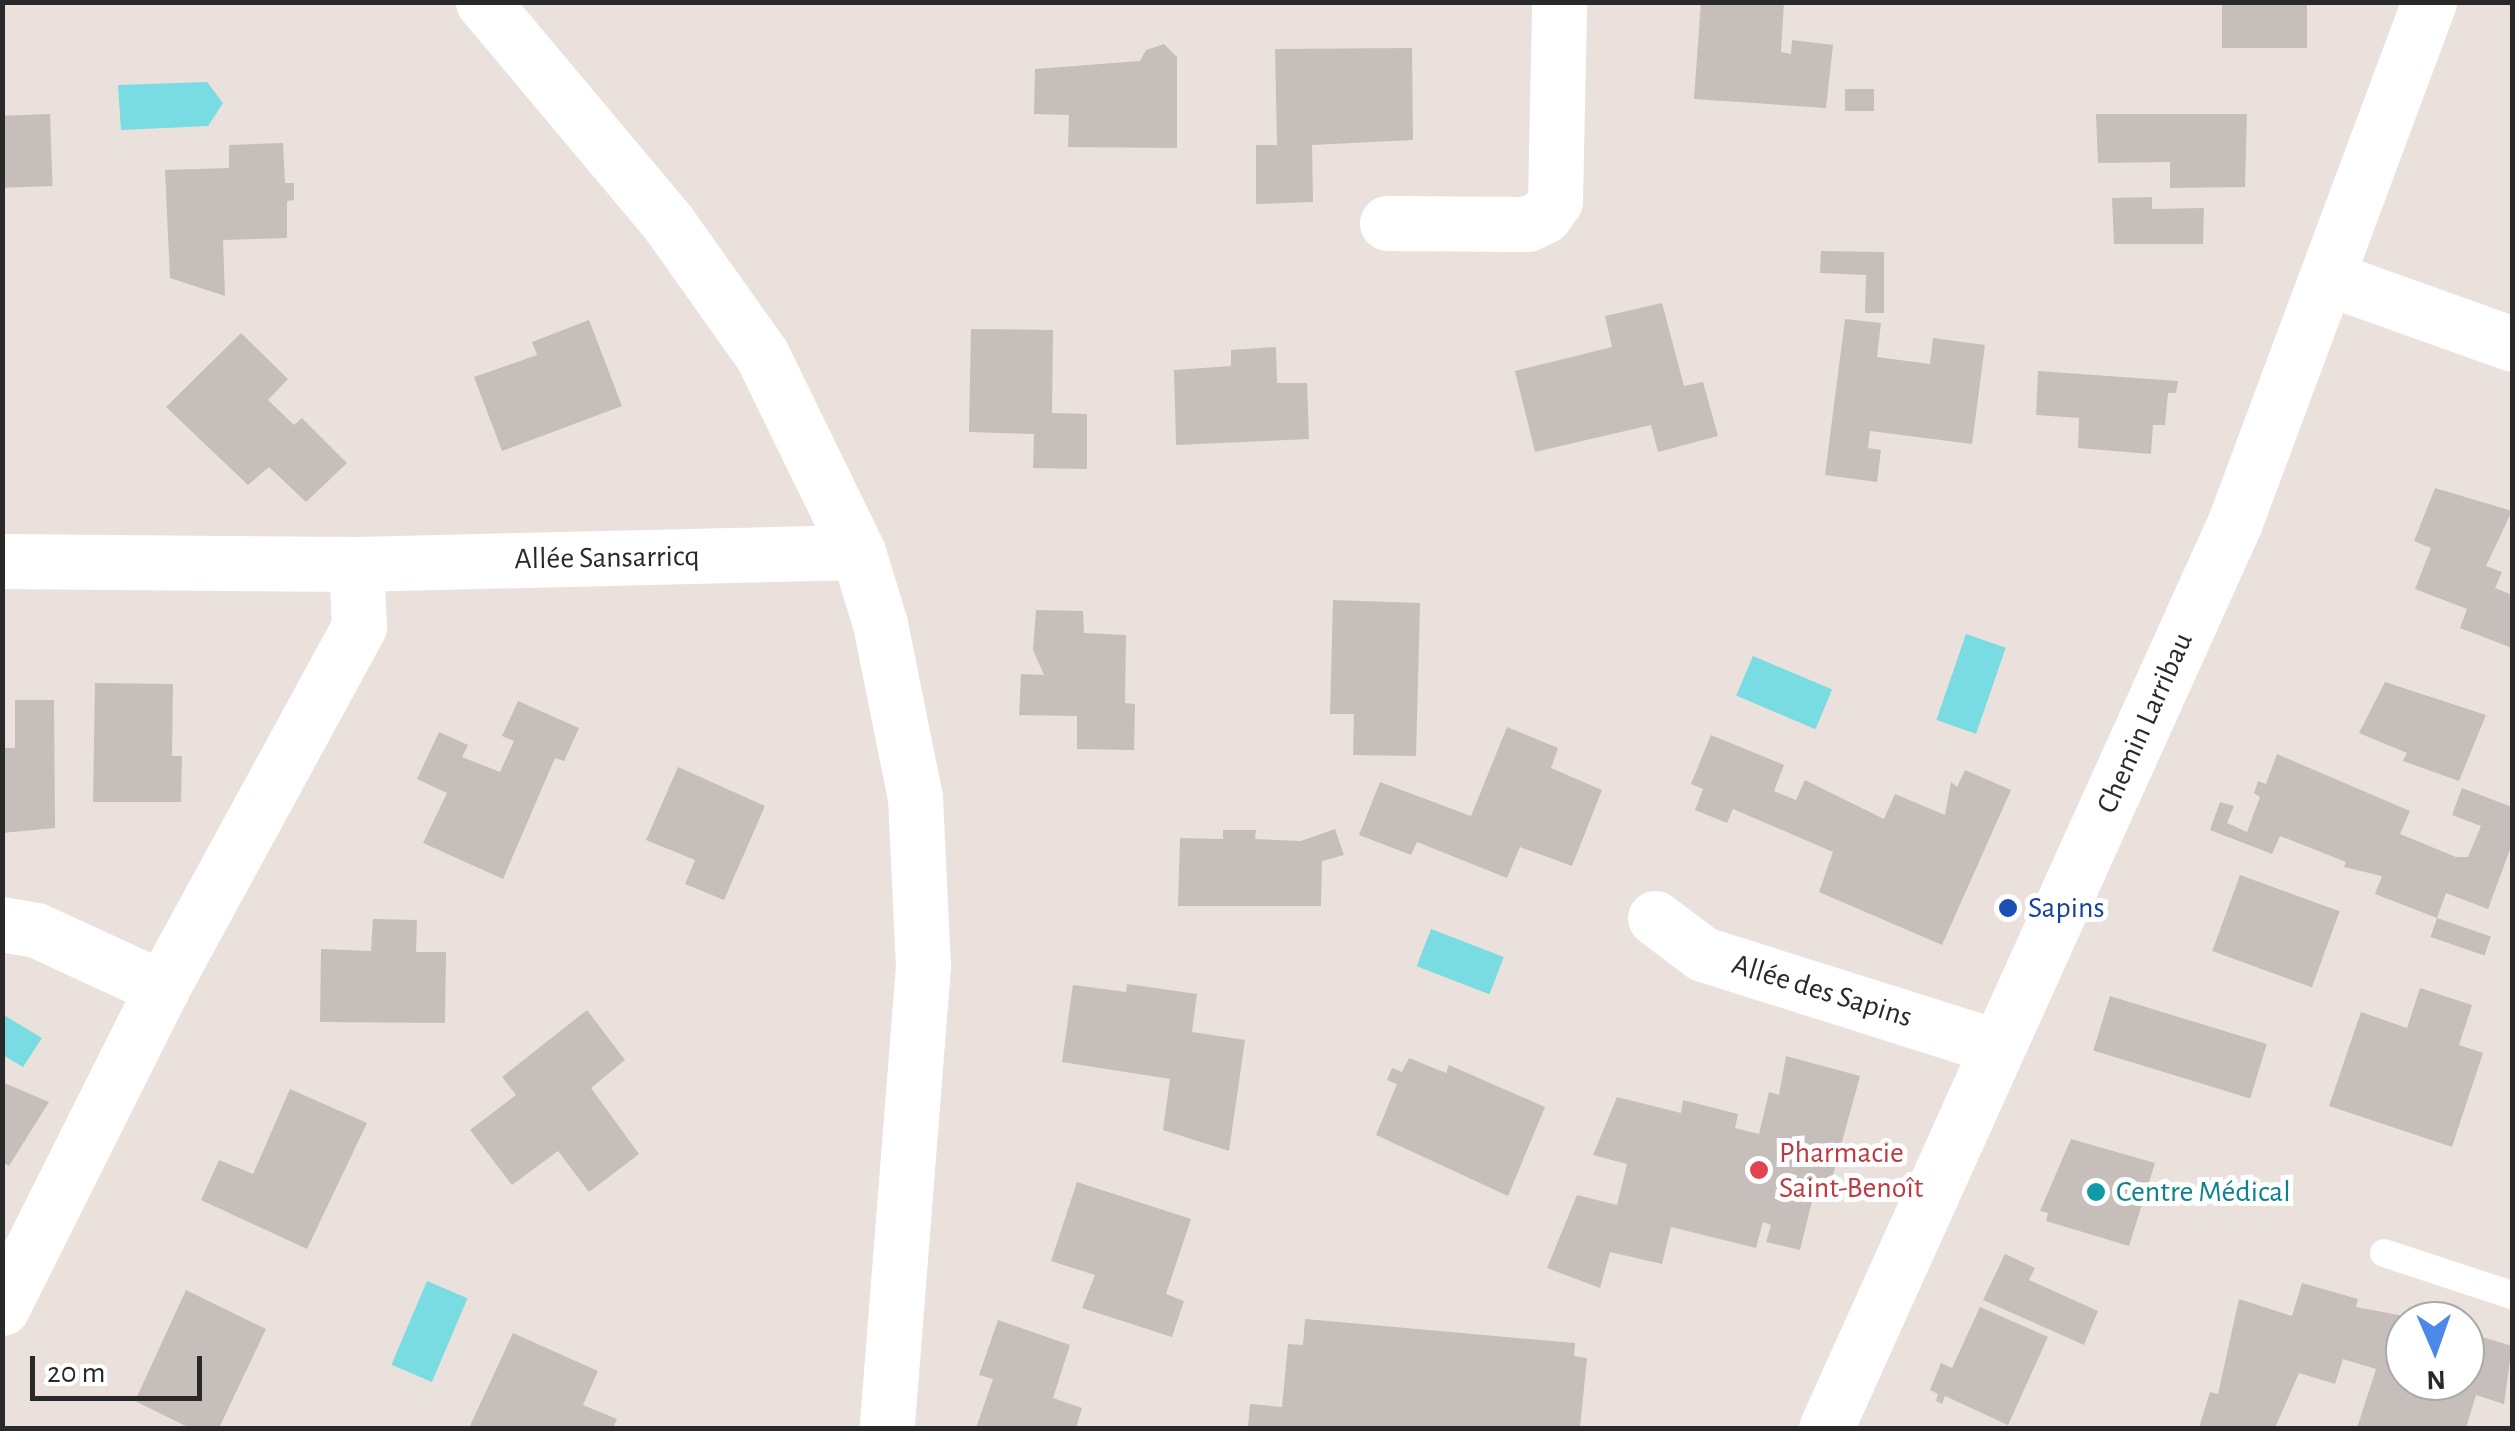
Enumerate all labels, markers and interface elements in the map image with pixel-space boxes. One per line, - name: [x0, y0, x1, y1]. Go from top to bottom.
- street label: Allée Sansarricq: [514, 538, 700, 578]
- street label: Chemin Larribau: [2089, 627, 2201, 819]
- place label: Sapins: [2028, 890, 2105, 926]
- marker: Sapins: [1997, 897, 2019, 919]
- street label: Allée des Sapins: [1727, 946, 1917, 1036]
- place label: Pharmacie Saint-Benoît: [1779, 1135, 1923, 1206]
- marker: Pharmacie Saint-Benoît: [1748, 1159, 1770, 1181]
- place label: Centre Médical: [2116, 1174, 2291, 1210]
- marker: Centre Médical: [2085, 1181, 2107, 1203]
- north arrow: [2385, 1301, 2485, 1401]
- scale bar: [35, 1336, 208, 1398]
- text: 20 m: [47, 1358, 105, 1388]
- text: N: [2426, 1365, 2446, 1393]

